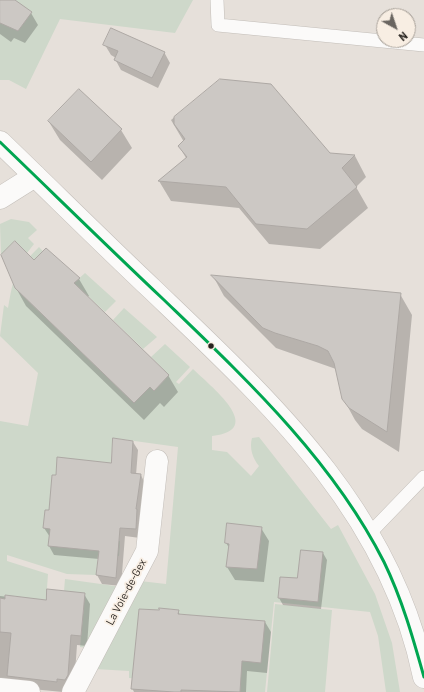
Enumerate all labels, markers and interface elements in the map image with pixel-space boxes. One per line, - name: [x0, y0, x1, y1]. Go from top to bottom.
- north arrow: [376, 8, 416, 48]
- text: N: [396, 29, 410, 44]
- unlabelled marker: [206, 341, 216, 351]
- street label: La Voie-de-Gex: [103, 557, 149, 627]

